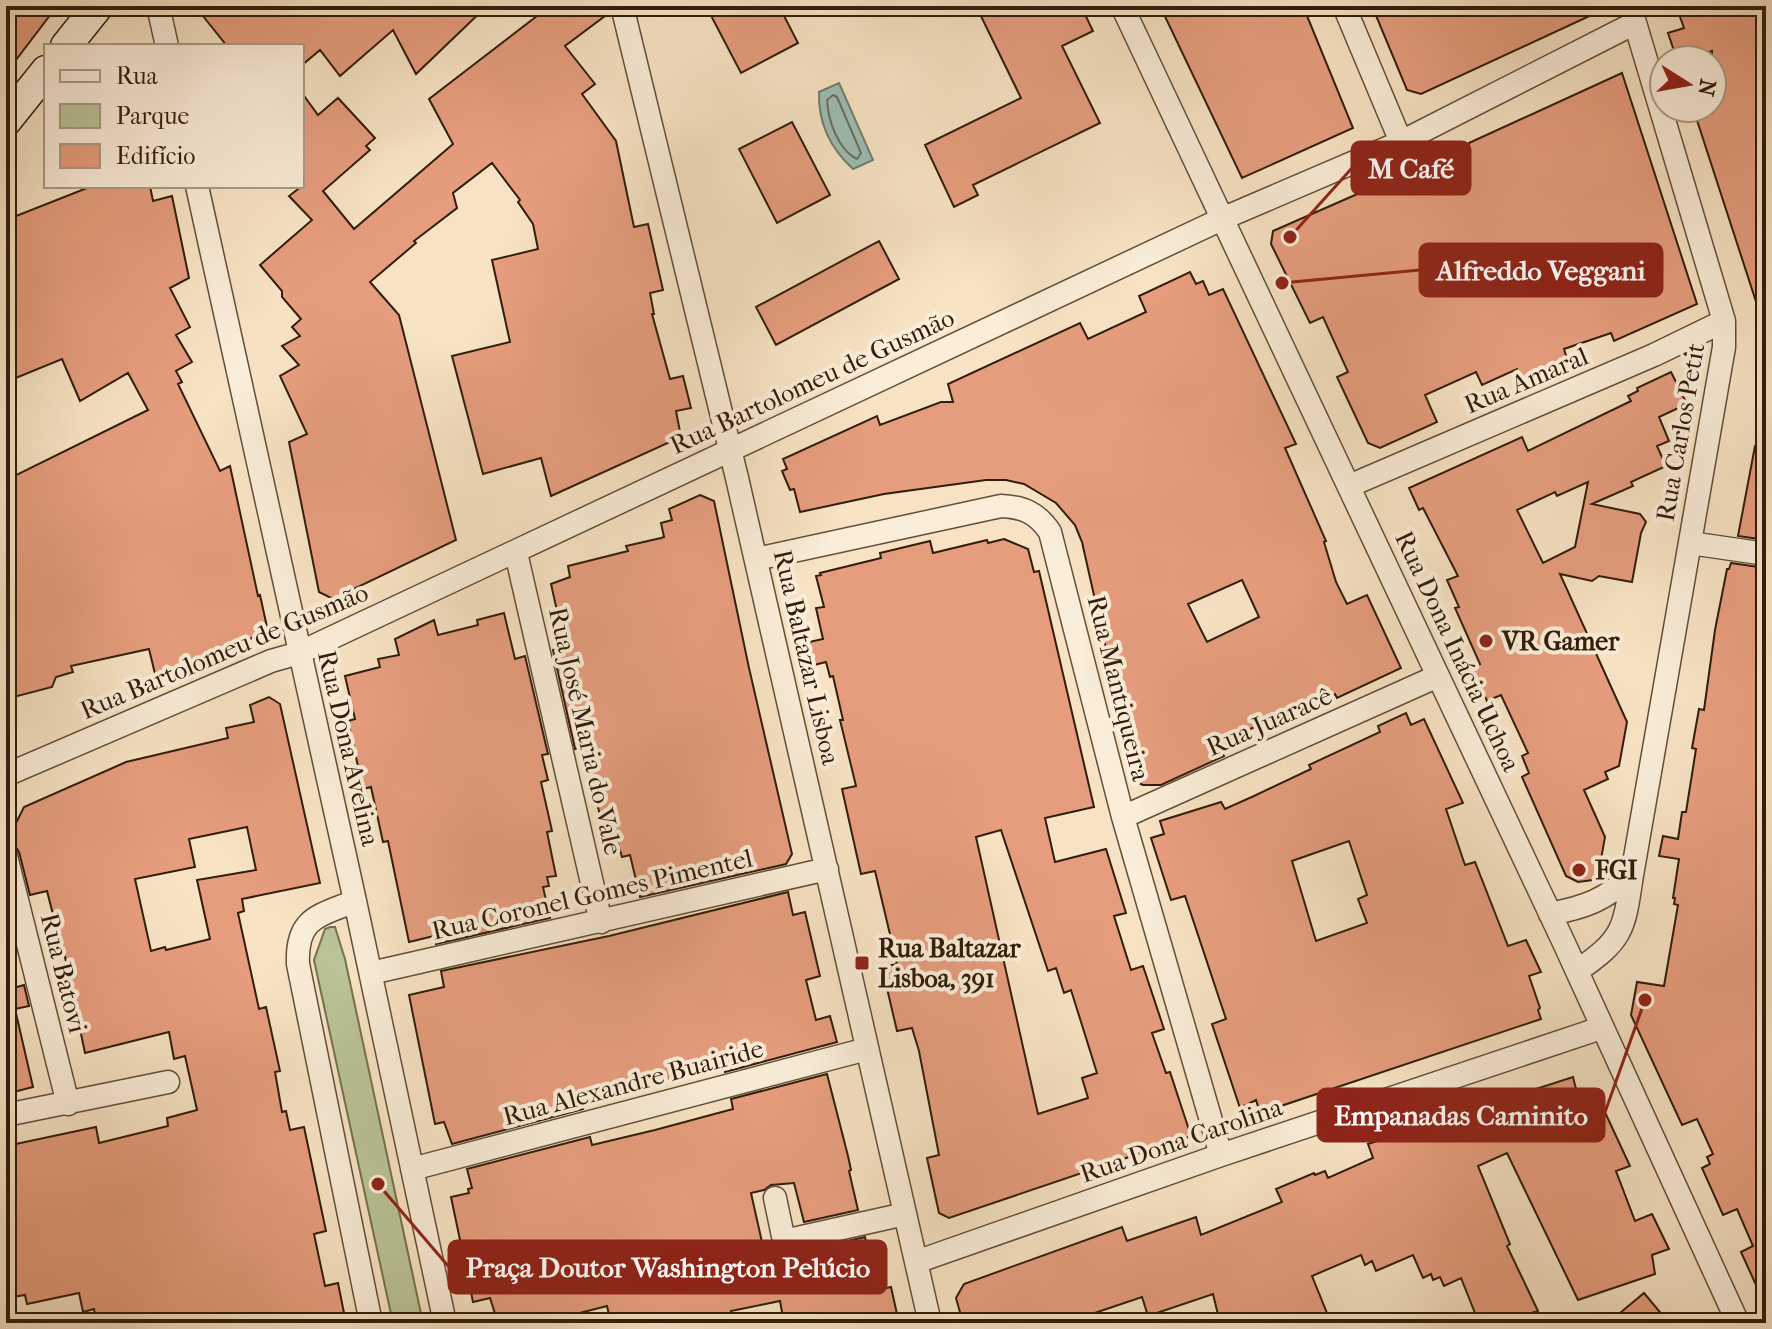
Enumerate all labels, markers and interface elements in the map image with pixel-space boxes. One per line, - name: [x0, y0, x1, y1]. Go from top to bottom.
- legend: [44, 44, 304, 188]
- north arrow: [1648, 44, 1728, 124]
- text: Rua: [116, 62, 159, 90]
- text: N: [1692, 77, 1721, 99]
- text: Parque: [116, 102, 189, 130]
- text: Edifício: [116, 142, 195, 170]
- callout: M Café: [1352, 142, 1470, 194]
- text: M Café: [1368, 152, 1454, 185]
- callout: Alfreddo Veggani: [1420, 244, 1662, 296]
- text: Alfreddo Veggani: [1434, 254, 1646, 287]
- street label: Rua Bartolomeu de Gusmão: [665, 302, 959, 461]
- street label: Rua Amaral: [1460, 340, 1593, 420]
- street label: Rua Carlos Petit: [1650, 340, 1712, 524]
- street label: Rua Dona Inácia Uchoa: [1388, 526, 1527, 777]
- street label: Rua Baltazar Lisboa: [767, 546, 847, 769]
- street label: Rua Bartolomeu de Gusmão: [75, 577, 373, 726]
- street label: Rua Mantiqueira: [1081, 592, 1157, 785]
- street label: Rua José Maria do Vale: [542, 604, 629, 858]
- place label: VR Gamer: [1501, 626, 1620, 657]
- marker: VR Gamer: [1477, 632, 1495, 650]
- street label: Rua Dona Avelina: [311, 647, 386, 850]
- street label: Rua Juaracê: [1202, 680, 1337, 763]
- street label: Rua Coronel Gomes Pimentel: [429, 842, 756, 947]
- place label: FGI: [1594, 855, 1638, 886]
- marker: FGI: [1570, 861, 1588, 879]
- street label: Rua Batovi: [34, 910, 93, 1037]
- place label: Rua Baltazar Lisboa, 391: [878, 933, 1022, 994]
- marker: Rua Baltazar Lisboa, 391: [853, 954, 871, 972]
- street label: Rua Alexandre Buairide: [500, 1033, 767, 1132]
- callout: Empanadas Caminito: [1318, 1089, 1604, 1141]
- street label: Rua Dona Carolina: [1076, 1091, 1287, 1190]
- text: Empanadas Caminito: [1334, 1099, 1588, 1132]
- callout: Praça Doutor Washington Pelúcio: [449, 1241, 886, 1293]
- text: Praça Doutor Washington Pelúcio: [466, 1251, 870, 1285]

